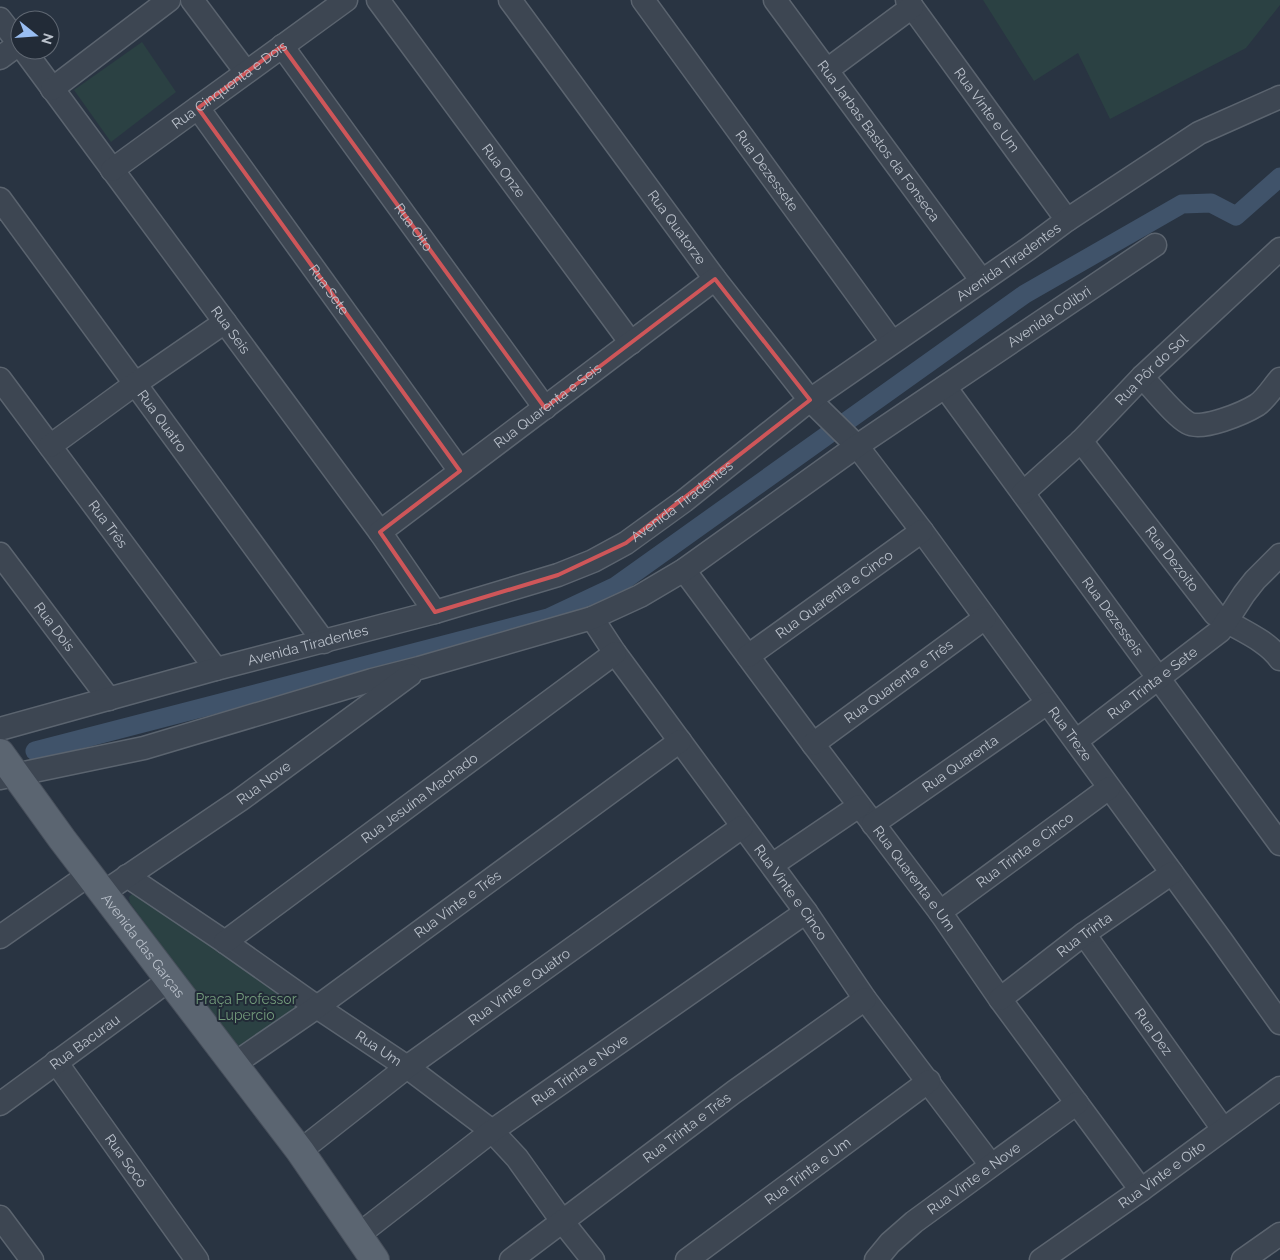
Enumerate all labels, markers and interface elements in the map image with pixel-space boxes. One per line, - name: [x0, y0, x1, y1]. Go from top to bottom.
- north arrow: [10, 10, 60, 60]
- text: N: [38, 31, 57, 46]
- street label: Rua Cinquenta e Dois: [169, 37, 290, 132]
- street label: Rua Jarbas Bastos da Fonseca: [814, 57, 943, 224]
- street label: Rua Vinte e Um: [951, 65, 1023, 155]
- street label: Rua Dezessete: [732, 127, 802, 214]
- street label: Rua Onze: [479, 141, 529, 200]
- street label: Rua Quatorze: [645, 187, 709, 267]
- street label: Rua Oito: [391, 200, 436, 254]
- street label: Avenida Tiradentes: [953, 219, 1064, 304]
- street label: Rua Sete: [306, 261, 353, 318]
- street label: Avenida Colibri: [1004, 283, 1094, 350]
- street label: Rua Seis: [208, 303, 254, 357]
- street label: Rua Pôr do Sol: [1112, 331, 1191, 408]
- street label: Rua Quarenta e Seis: [491, 360, 605, 451]
- street label: Rua Quatro: [134, 387, 190, 455]
- street label: Avenida Tiradentes: [628, 457, 736, 545]
- street label: Rua Três: [85, 497, 131, 551]
- street label: Rua Dezoito: [1142, 523, 1202, 594]
- street label: Rua Quarenta e Cinco: [772, 547, 896, 642]
- street label: Rua Dezesseis: [1079, 574, 1147, 659]
- street label: Rua Dois: [31, 599, 78, 654]
- street label: Avenida Tiradentes: [246, 622, 370, 668]
- street label: Rua Quarenta e Três: [841, 636, 956, 726]
- street label: Rua Trinta e Sete: [1104, 643, 1200, 722]
- street label: Rua Treze: [1045, 704, 1095, 764]
- street label: Rua Quarenta: [919, 732, 1001, 795]
- street label: Rua Jesuína Machado: [358, 750, 481, 846]
- street label: Rua Nove: [234, 758, 294, 808]
- street label: Rua Trinta e Cinco: [973, 809, 1076, 891]
- street label: Rua Quarenta e Um: [870, 823, 959, 934]
- street label: Rua Vinte e Cinco: [751, 842, 831, 943]
- street label: Rua Vinte e Três: [411, 867, 504, 941]
- street label: Avenida das Garças: [98, 890, 188, 1001]
- street label: Rua Trinta: [1054, 909, 1115, 960]
- street label: Rua Vinte e Quatro: [465, 945, 573, 1028]
- park label: Praça Professor Lupercio: [195, 991, 297, 1023]
- street label: Rua Dez: [1132, 1005, 1176, 1058]
- street label: Rua Bacurau: [47, 1011, 123, 1073]
- street label: Rua Um: [353, 1027, 405, 1069]
- street label: Rua Trinta e Nove: [529, 1031, 631, 1109]
- street label: Rua Trinta e Três: [640, 1089, 734, 1166]
- street label: Rua Socó: [102, 1131, 151, 1190]
- street label: Rua Trinta e Um: [762, 1134, 854, 1208]
- street label: Rua Vinte e Oito: [1115, 1138, 1208, 1211]
- street label: Rua Vinte e Nove: [924, 1139, 1023, 1218]

